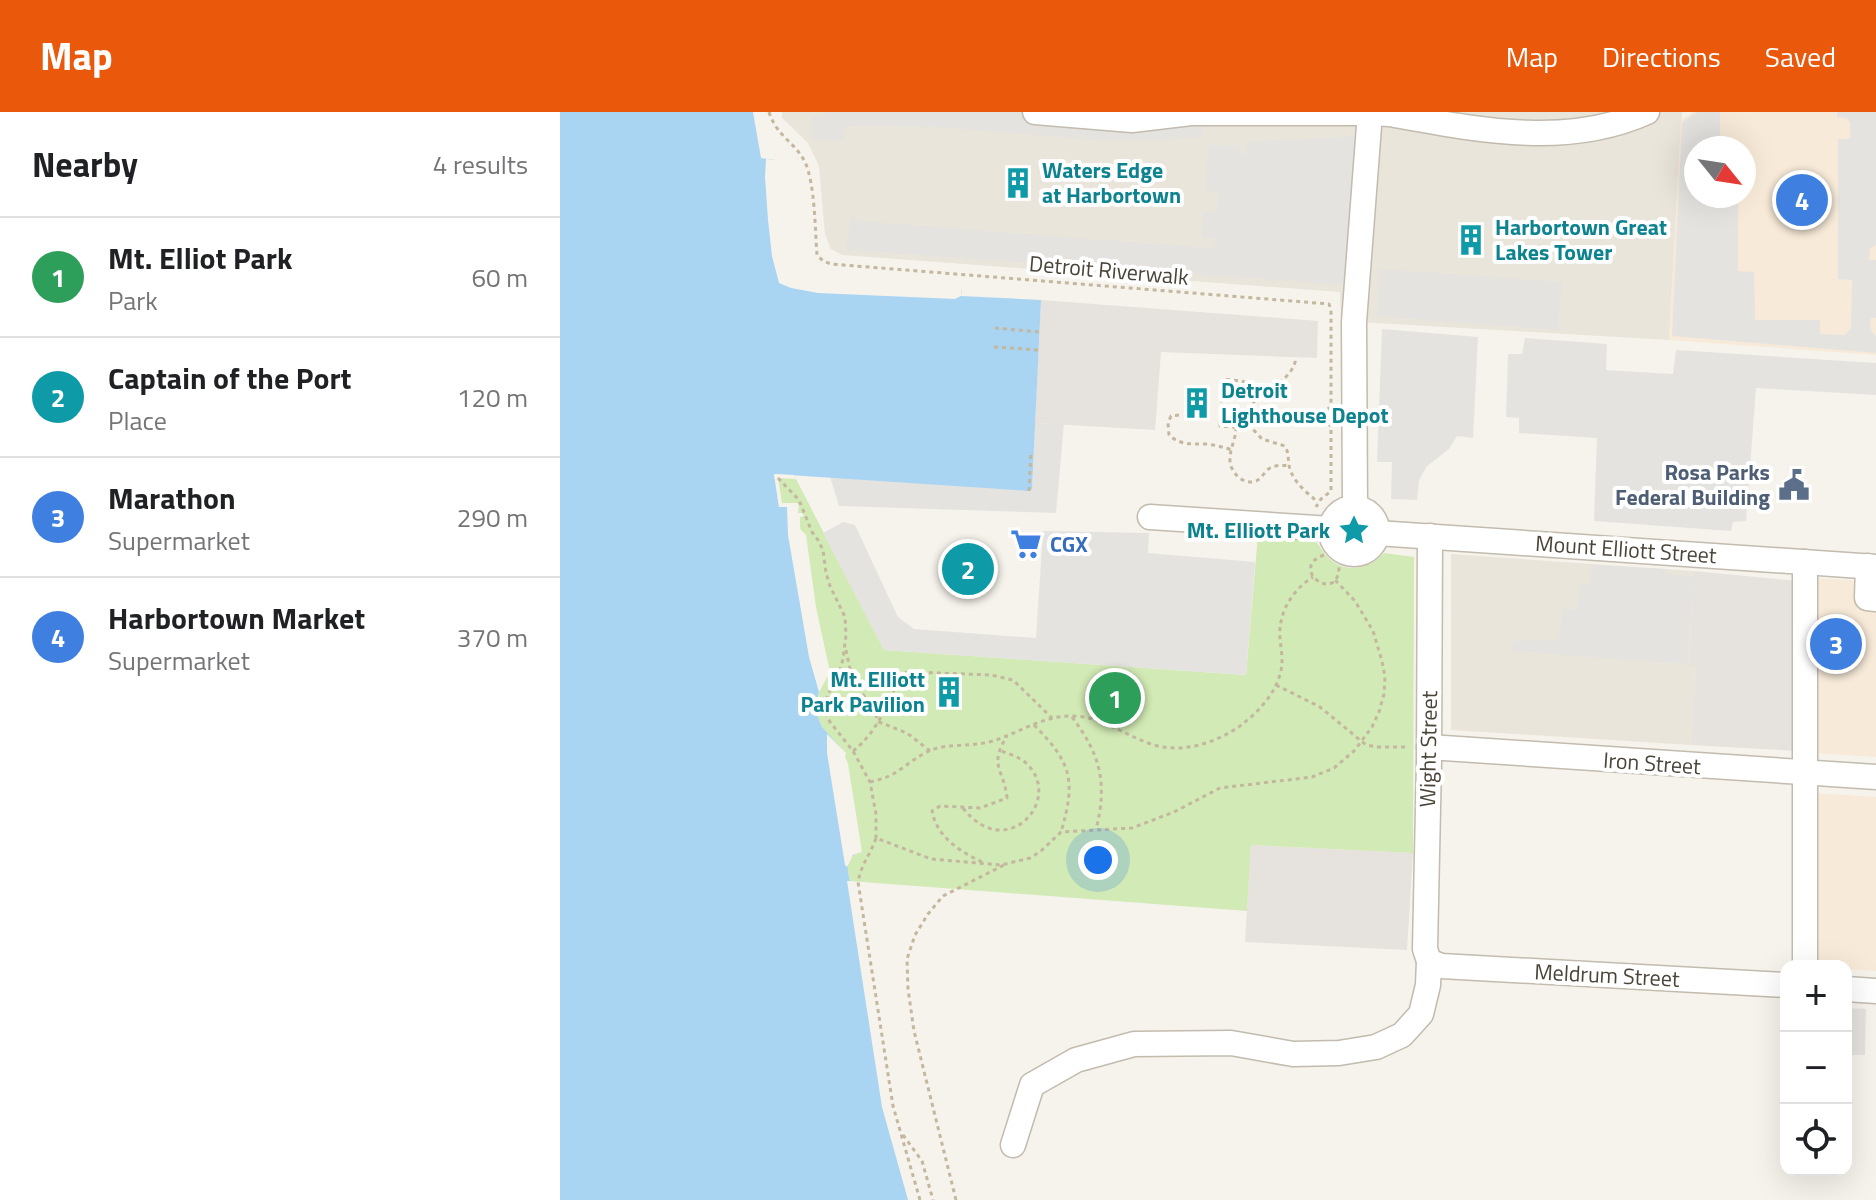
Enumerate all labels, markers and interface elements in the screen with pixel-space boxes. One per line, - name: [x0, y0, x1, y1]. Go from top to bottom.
- text: Map: [40, 27, 113, 85]
- text: Map: [1506, 35, 1558, 78]
- text: Directions: [1602, 35, 1721, 78]
- text: Saved: [1765, 35, 1836, 78]
- north arrow: [1684, 136, 1756, 208]
- text: Nearby: [32, 138, 138, 190]
- text: 4 results: [433, 145, 528, 184]
- place label: Waters Edge at Harbortown: [1042, 153, 1181, 212]
- building icon: Waters Edge at Harbortown: [1001, 166, 1035, 200]
- pin: 4: [1776, 170, 1828, 230]
- place label: Harbortown Great Lakes Tower: [1495, 210, 1667, 269]
- building icon: Harbortown Great Lakes Tower: [1454, 223, 1488, 257]
- text: Mt. Elliot Park: [108, 235, 292, 281]
- street label: Detroit Riverwalk: [1028, 246, 1191, 294]
- text: 1: [51, 258, 65, 297]
- text: 60 m: [471, 258, 528, 297]
- text: Park: [108, 281, 158, 320]
- text: Captain of the Port: [108, 355, 352, 401]
- place label: Detroit Lighthouse Depot: [1221, 373, 1388, 432]
- text: 2: [51, 378, 65, 417]
- text: 120 m: [457, 378, 528, 417]
- building icon: Detroit Lighthouse Depot: [1180, 386, 1214, 420]
- text: Place: [108, 401, 167, 440]
- place label: Rosa Parks Federal Building: [1615, 455, 1770, 514]
- public building icon: Rosa Parks Federal Building: [1777, 468, 1811, 502]
- text: Marathon: [108, 475, 236, 521]
- text: 3: [51, 498, 65, 537]
- text: 290 m: [457, 498, 528, 537]
- place label: Mt. Elliott Park: [1187, 513, 1331, 547]
- place icon: Mt. Elliott Park: [1337, 513, 1371, 547]
- text: Supermarket: [108, 521, 250, 560]
- street label: Mount Elliott Street: [1534, 526, 1718, 572]
- supermarket icon: CGX: [1009, 527, 1043, 561]
- place label: CGX: [1050, 527, 1088, 561]
- pin: 2: [942, 539, 994, 599]
- text: Harbortown Market: [108, 595, 365, 641]
- pin: 3: [1810, 614, 1862, 674]
- text: 4: [51, 618, 65, 657]
- text: 370 m: [457, 618, 528, 657]
- text: Supermarket: [108, 641, 250, 680]
- place label: Mt. Elliott Park Pavilion: [800, 662, 925, 721]
- pin: 1: [1089, 668, 1141, 728]
- building icon: Mt. Elliott Park Pavilion: [932, 675, 966, 709]
- street label: Wight Street: [1410, 690, 1446, 808]
- street label: Iron Street: [1602, 743, 1702, 783]
- your location: [1078, 840, 1118, 880]
- street label: Meldrum Street: [1533, 954, 1681, 996]
- map controls: [1780, 960, 1852, 1176]
- button: +: [1780, 960, 1852, 1032]
- button: −: [1780, 1032, 1852, 1104]
- button: locate: [1780, 1104, 1852, 1176]

